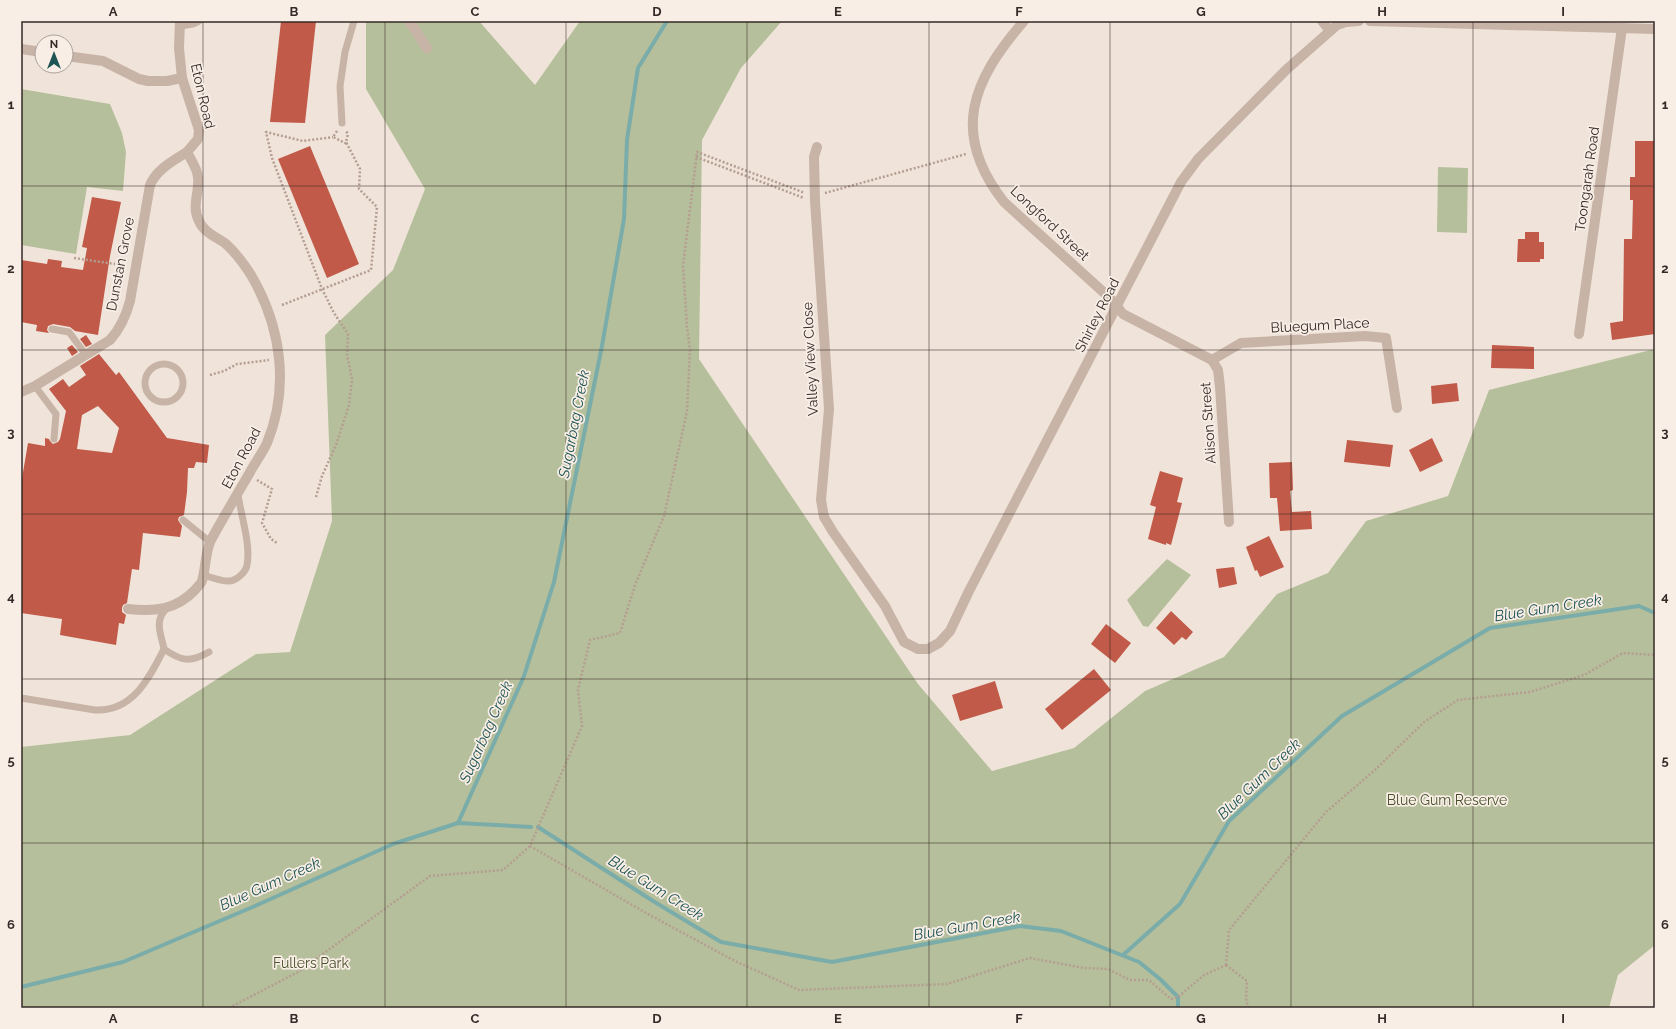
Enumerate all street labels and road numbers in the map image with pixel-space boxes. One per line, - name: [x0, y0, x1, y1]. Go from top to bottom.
- street label: Eton Road: [188, 62, 218, 130]
- street label: Toongarah Road: [1572, 125, 1602, 233]
- street label: Longford Street: [1007, 182, 1093, 264]
- street label: Dunstan Grove: [103, 216, 137, 312]
- street label: Shirley Road: [1072, 275, 1122, 355]
- street label: Valley View Close: [799, 302, 821, 416]
- street label: Bluegum Place: [1270, 314, 1370, 336]
- street label: Alison Street: [1197, 381, 1219, 464]
- street label: Eton Road: [218, 425, 264, 491]

